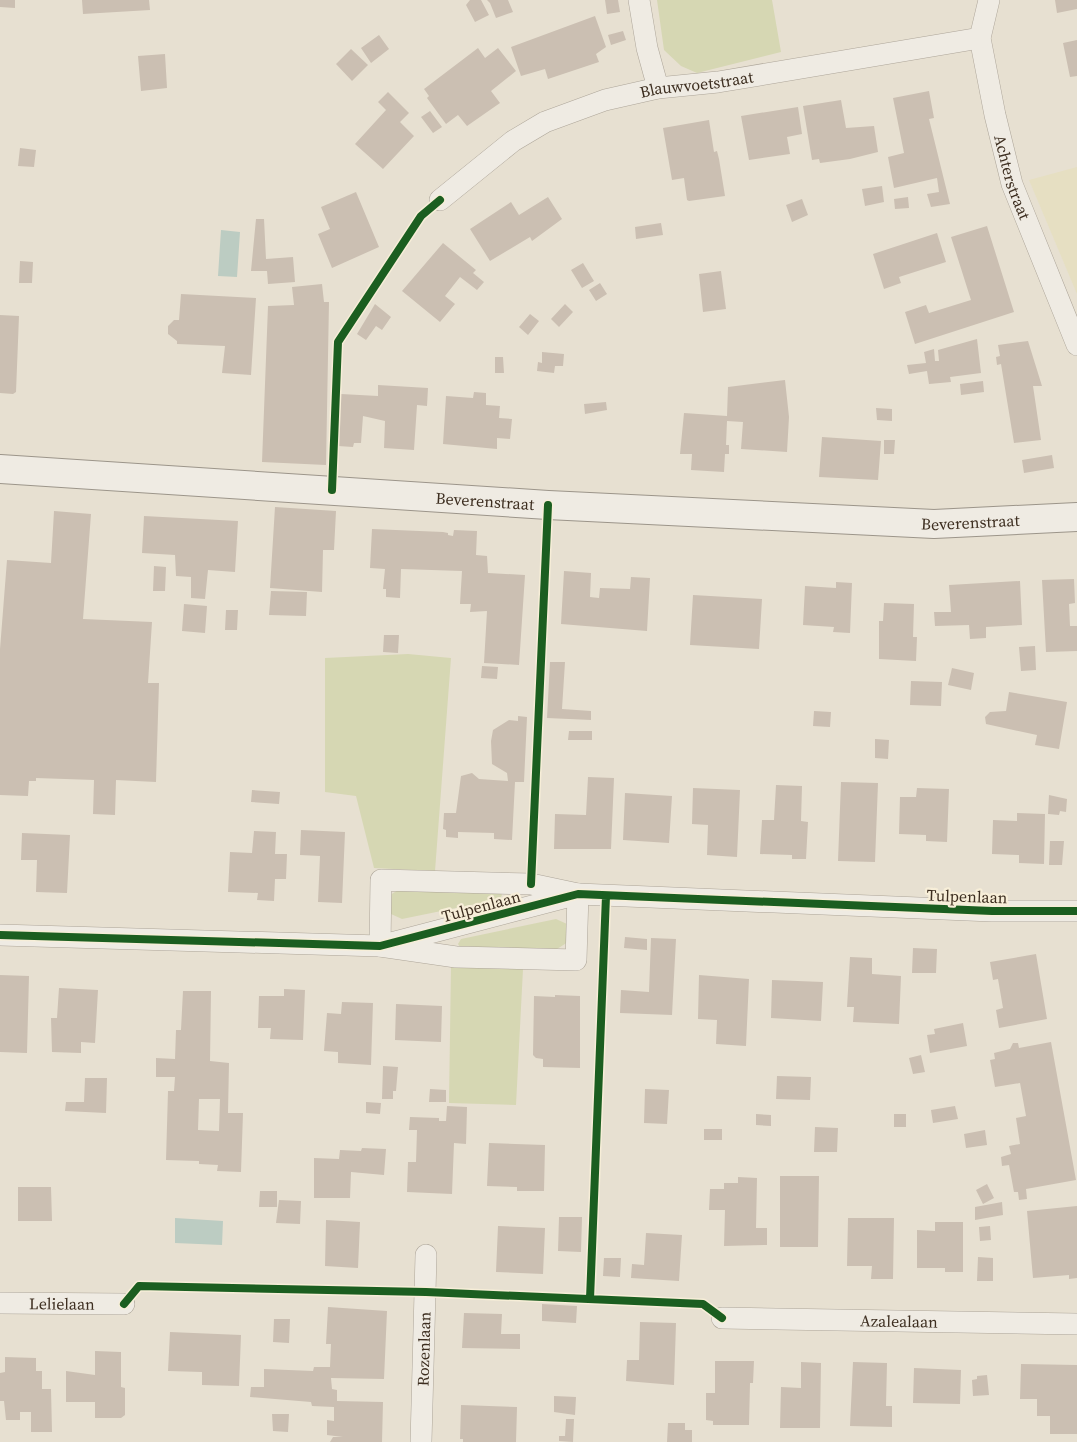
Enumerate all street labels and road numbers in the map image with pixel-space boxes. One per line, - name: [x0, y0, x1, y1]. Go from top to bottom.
- street label: Blauwvoetstraat: [638, 65, 756, 103]
- street label: Achterstraat: [989, 132, 1036, 223]
- street label: Beverenstraat: [435, 487, 536, 515]
- street label: Beverenstraat: [920, 509, 1021, 535]
- street label: Tulpenlaan: [926, 884, 1008, 908]
- street label: Tulpenlaan: [439, 885, 523, 927]
- street label: Lelielaan: [29, 1292, 95, 1315]
- street label: Azalealaan: [860, 1309, 938, 1333]
- street label: Rozenlaan: [411, 1311, 435, 1387]

